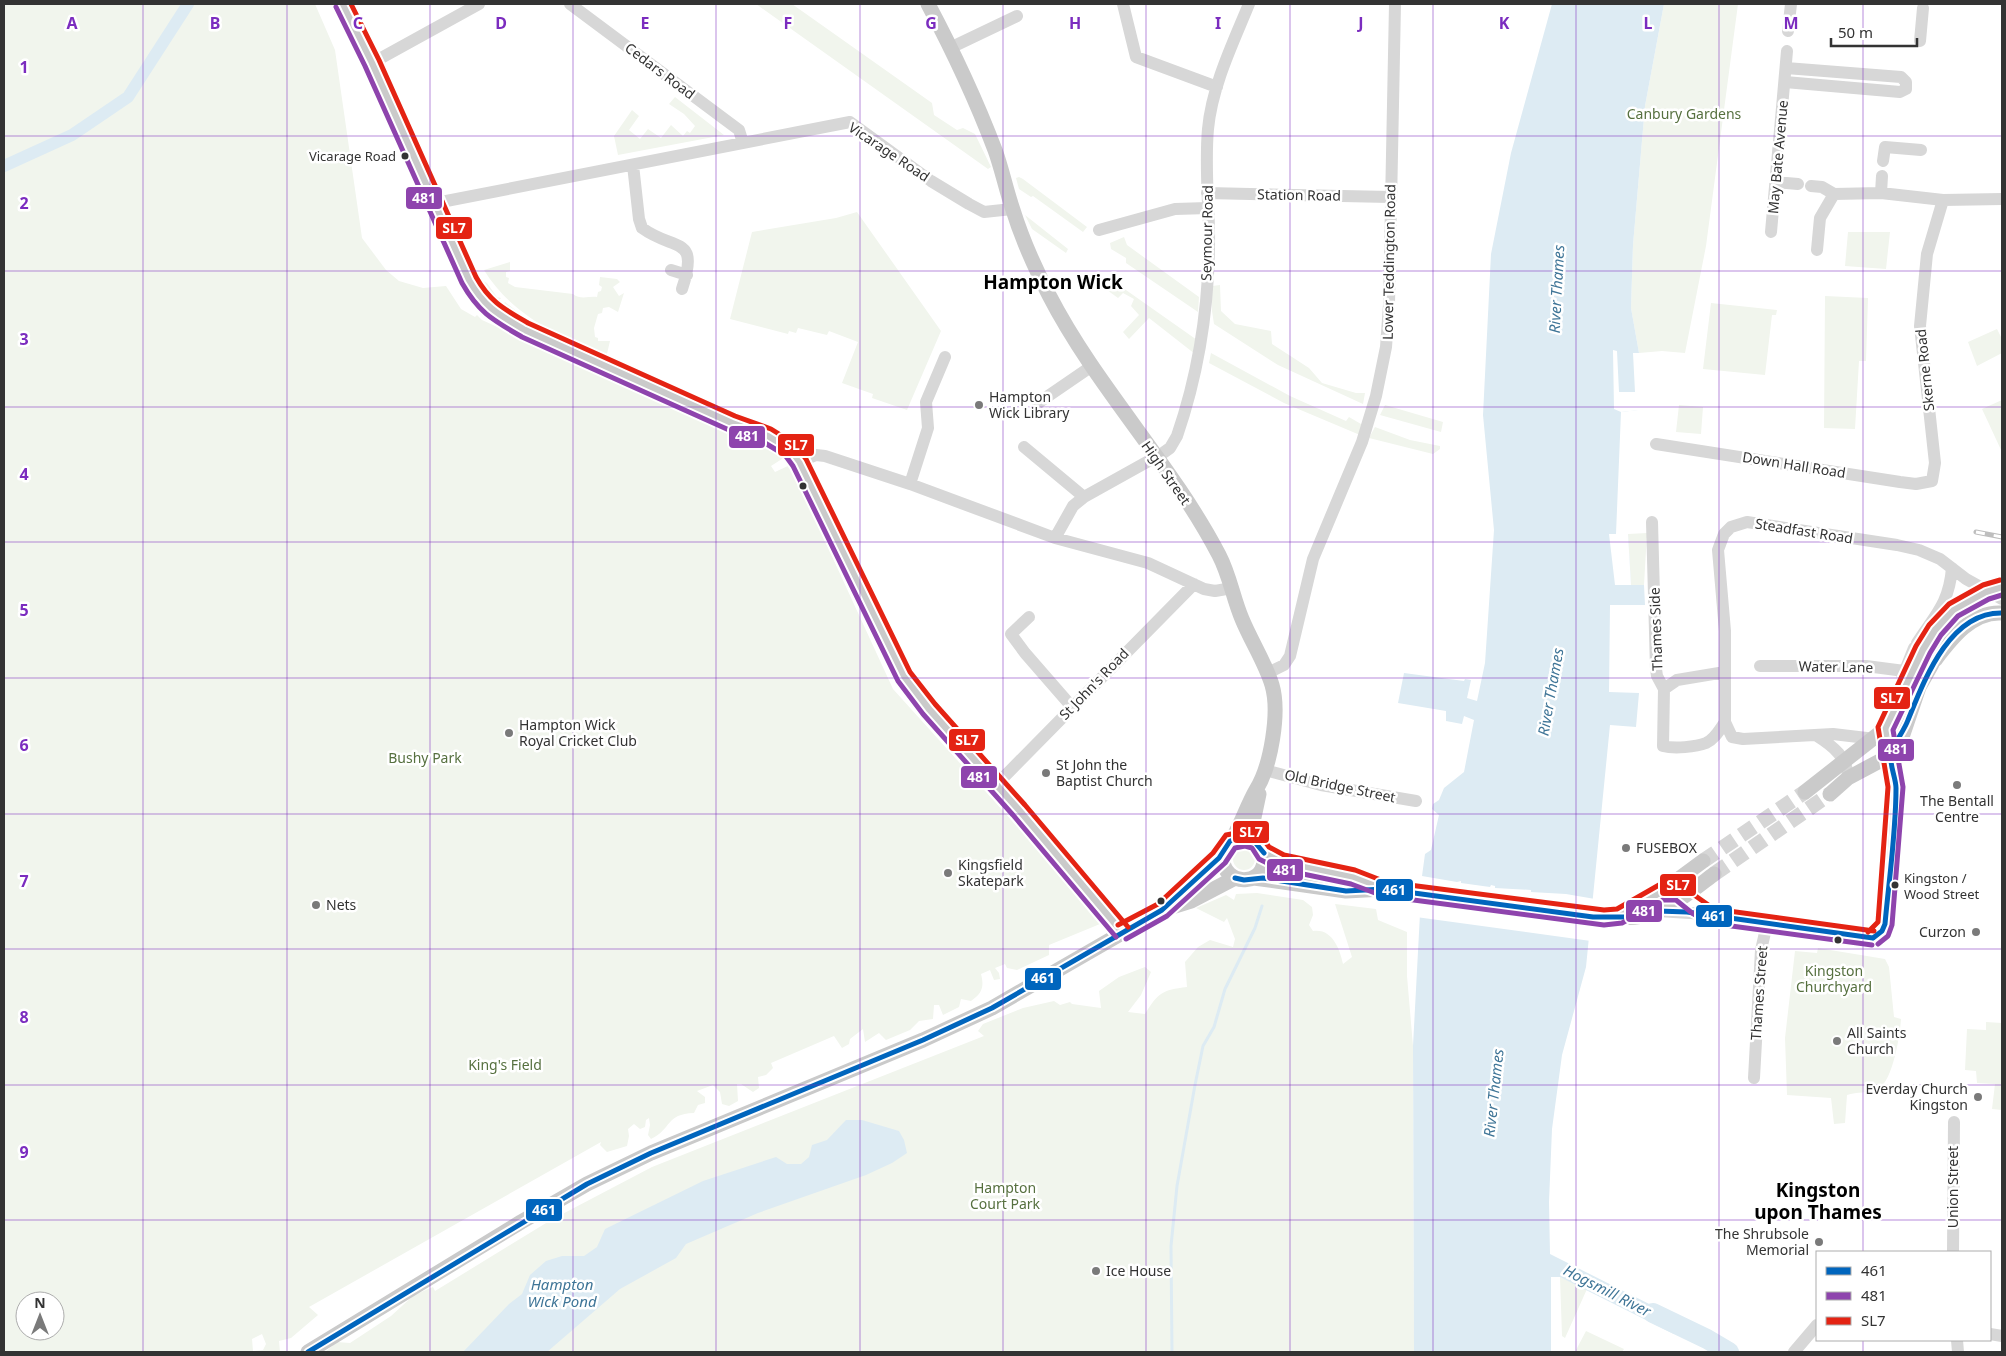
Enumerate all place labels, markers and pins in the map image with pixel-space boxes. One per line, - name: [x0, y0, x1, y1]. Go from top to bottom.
- place label: Vicarage Road: [309, 147, 396, 165]
- marker: Vicarage Road: [400, 151, 410, 161]
- place label: Hampton Wick Library: [989, 387, 1070, 422]
- marker: Hampton Wick Library: [973, 399, 985, 411]
- unlabelled marker: [798, 481, 808, 491]
- place label: Hampton Wick Royal Cricket Club: [519, 715, 637, 750]
- marker: Hampton Wick Royal Cricket Club: [503, 727, 515, 739]
- place label: St John the Baptist Church: [1056, 755, 1153, 790]
- marker: St John the Baptist Church: [1040, 767, 1052, 779]
- marker: The Bentall Centre: [1951, 779, 1963, 791]
- place label: The Bentall Centre: [1920, 791, 1994, 826]
- place label: FUSEBOX: [1636, 838, 1698, 857]
- marker: FUSEBOX: [1620, 842, 1632, 854]
- place label: Kingsfield Skatepark: [958, 855, 1024, 890]
- marker: Kingsfield Skatepark: [942, 867, 954, 879]
- place label: Kingston / Wood Street: [1904, 869, 1980, 903]
- marker: Kingston / Wood Street: [1890, 880, 1900, 890]
- place label: Nets: [326, 895, 357, 914]
- unlabelled marker: [1156, 896, 1166, 906]
- marker: Nets: [310, 899, 322, 911]
- place label: Curzon: [1919, 922, 1966, 941]
- marker: Curzon: [1970, 926, 1982, 938]
- unlabelled marker: [1833, 935, 1843, 945]
- place label: All Saints Church: [1847, 1023, 1907, 1058]
- marker: All Saints Church: [1831, 1035, 1843, 1047]
- place label: Everday Church Kingston: [1865, 1079, 1968, 1114]
- marker: Everday Church Kingston: [1972, 1091, 1984, 1103]
- place label: The Shrubsole Memorial: [1715, 1224, 1809, 1259]
- marker: The Shrubsole Memorial: [1813, 1236, 1825, 1248]
- place label: Ice House: [1106, 1261, 1171, 1280]
- marker: Ice House: [1090, 1265, 1102, 1277]

